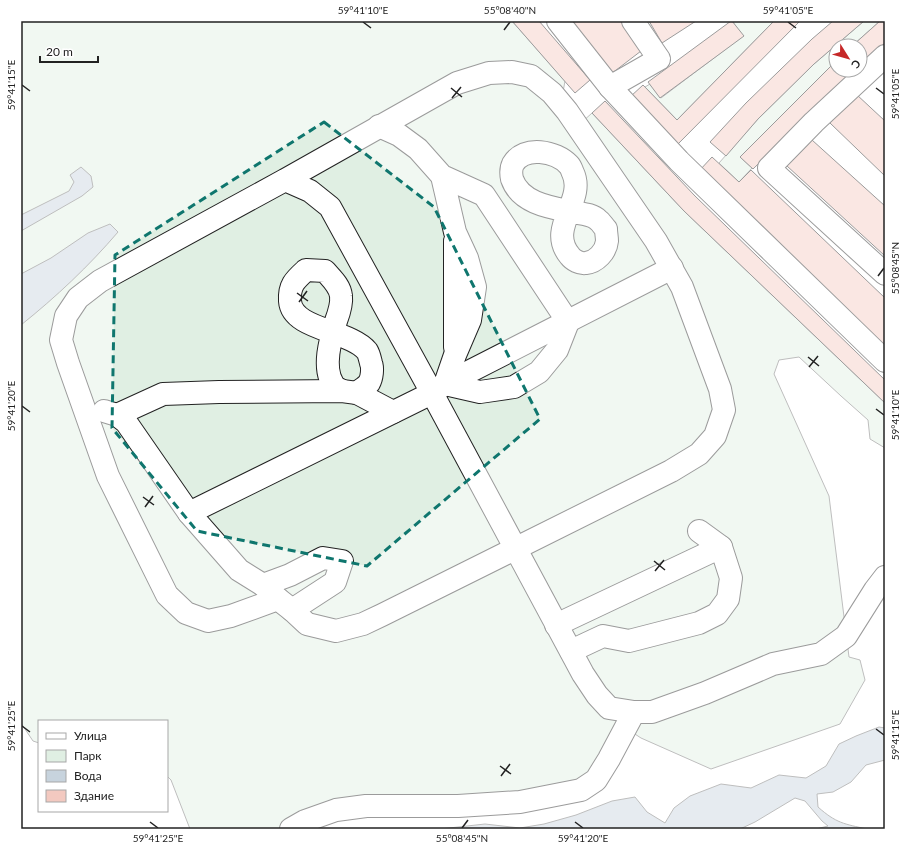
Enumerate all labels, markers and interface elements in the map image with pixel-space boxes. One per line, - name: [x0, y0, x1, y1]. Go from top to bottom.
- text: 59°41'10"E: [338, 4, 388, 16]
- text: 55°08'40"N: [484, 4, 536, 16]
- text: 59°41'05"E: [763, 4, 813, 16]
- scale bar: [40, 38, 98, 64]
- north arrow: [828, 38, 868, 78]
- text: 20 m: [46, 44, 73, 59]
- text: С: [849, 57, 864, 72]
- text: 59°41'15"E: [5, 60, 17, 110]
- text: 59°41'05"E: [889, 69, 901, 119]
- text: 55°08'45"N: [889, 242, 901, 294]
- text: 59°41'20"E: [5, 381, 17, 431]
- text: 59°41'10"E: [889, 390, 901, 440]
- text: 59°41'25"E: [5, 701, 17, 751]
- text: 59°41'15"E: [889, 710, 901, 760]
- legend: [38, 720, 168, 812]
- text: Улица: [74, 728, 107, 743]
- text: Парк: [74, 748, 102, 763]
- text: Вода: [74, 768, 102, 783]
- text: Здание: [74, 788, 114, 803]
- text: 59°41'25"E: [133, 832, 183, 844]
- text: 55°08'45"N: [436, 832, 488, 844]
- text: 59°41'20"E: [558, 832, 608, 844]

